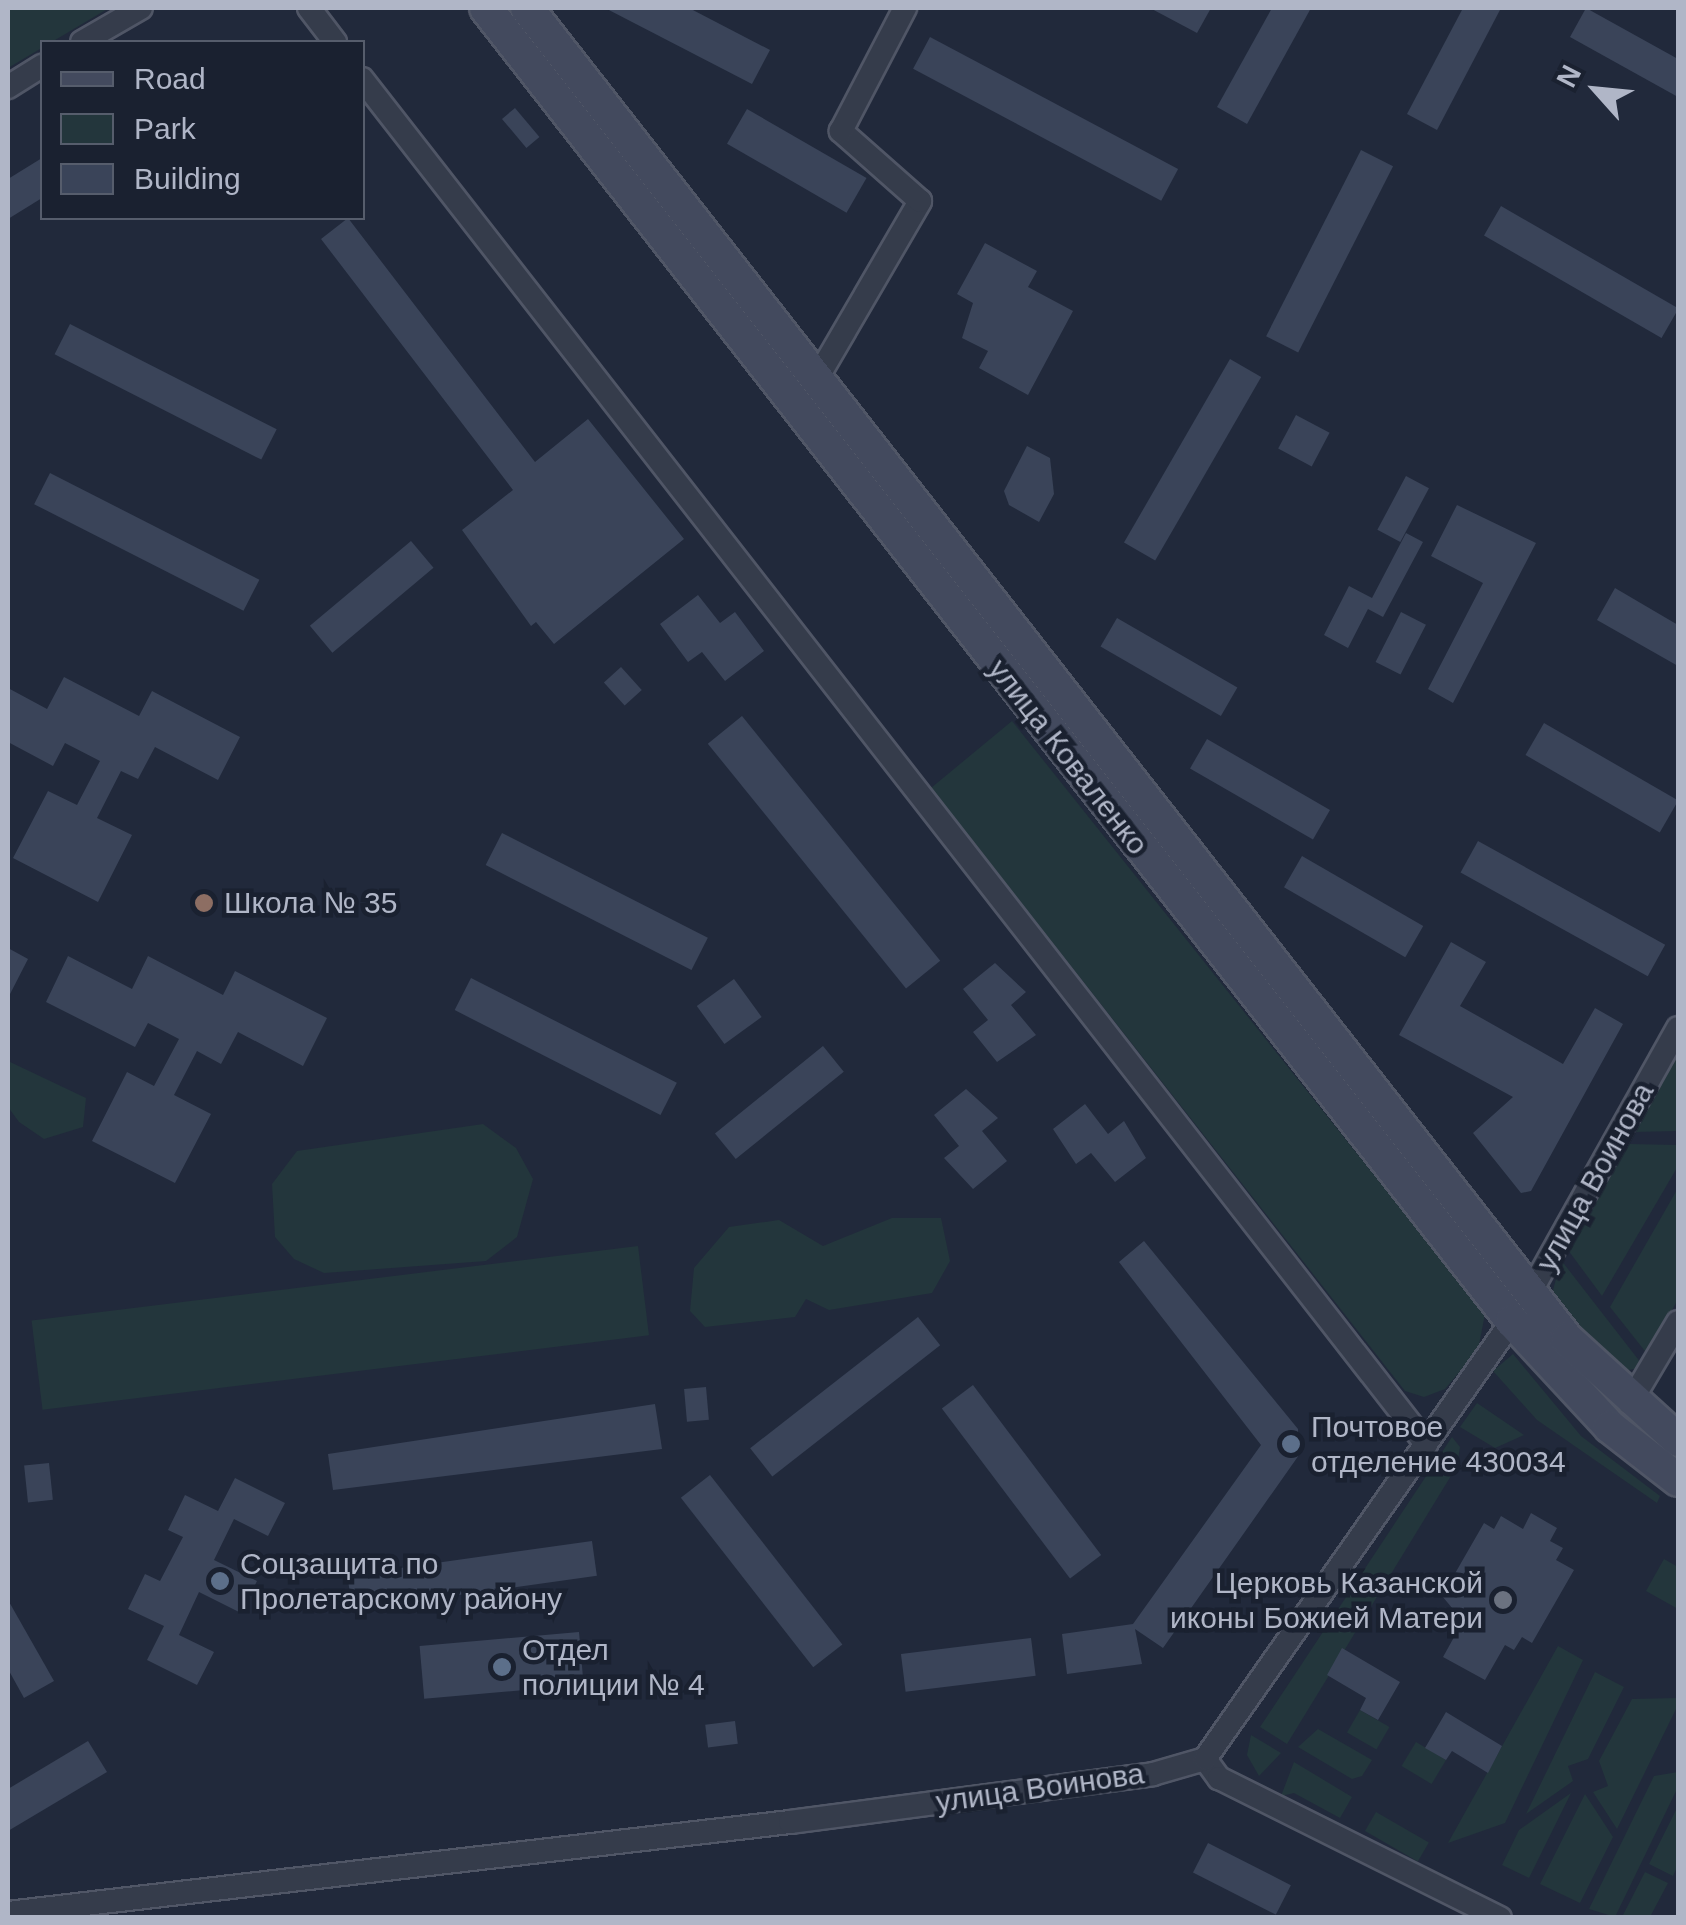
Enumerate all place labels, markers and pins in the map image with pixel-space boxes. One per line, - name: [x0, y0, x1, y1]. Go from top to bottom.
- place label: Школа № 35: [224, 885, 397, 921]
- marker: Школа № 35: [193, 892, 215, 914]
- place label: Почтовое отделение 430034: [1311, 1409, 1566, 1480]
- marker: Почтовое отделение 430034: [1280, 1433, 1302, 1455]
- place label: Соцзащита по Пролетарскому району: [240, 1546, 562, 1616]
- place label: Церковь Казанской иконы Божией Матери: [1170, 1565, 1483, 1636]
- marker: Соцзащита по Пролетарскому району: [209, 1570, 231, 1592]
- marker: Церковь Казанской иконы Божией Матери: [1492, 1589, 1514, 1611]
- place label: Отдел полиции № 4: [522, 1632, 705, 1702]
- marker: Отдел полиции № 4: [491, 1656, 513, 1678]

